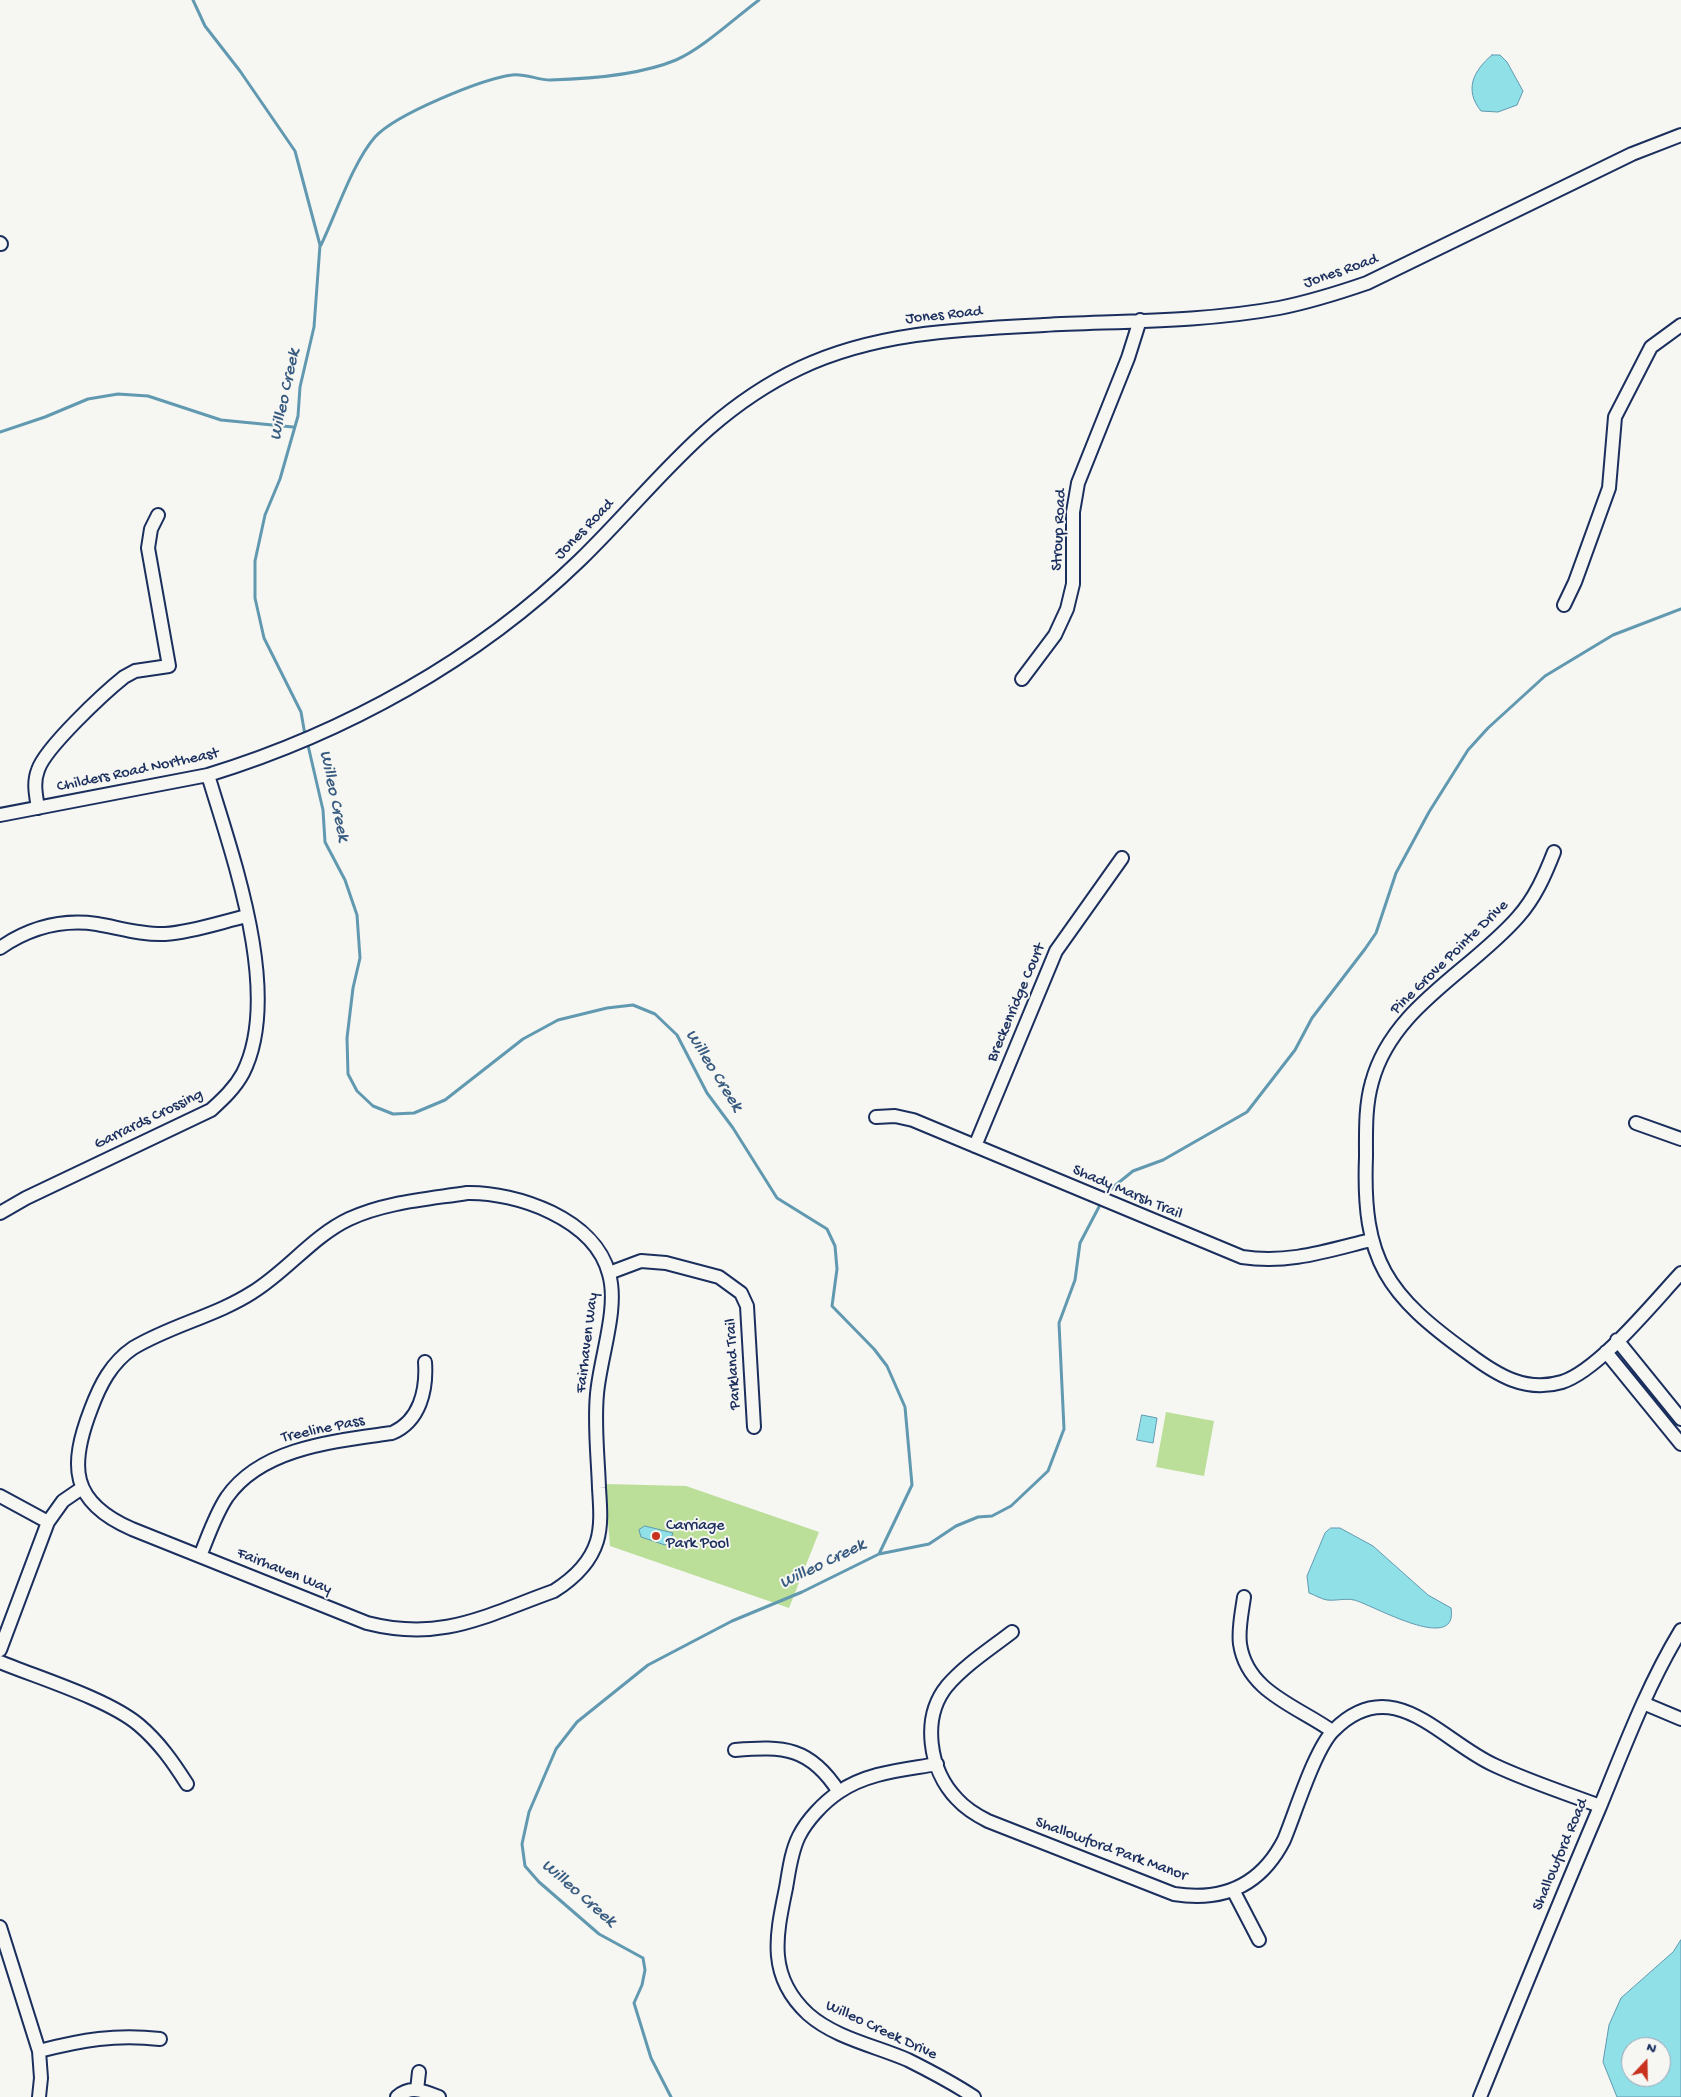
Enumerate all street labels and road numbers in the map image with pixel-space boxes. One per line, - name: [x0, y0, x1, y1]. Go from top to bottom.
- street label: Jones Road: [1301, 250, 1381, 294]
- street label: Jones Road: [905, 302, 983, 330]
- street label: Stroup Road: [1048, 489, 1072, 571]
- street label: Jones Road: [551, 496, 619, 564]
- street label: Childers Road Northeast: [55, 744, 221, 798]
- street label: Pine Grove Pointe Drive: [1387, 897, 1513, 1019]
- street label: Breckenridge Court: [983, 941, 1051, 1065]
- street label: Garrards Crossing: [92, 1085, 206, 1155]
- street label: Shady Marsh Trail: [1069, 1161, 1185, 1225]
- street label: Fairhaven Way: [572, 1292, 604, 1394]
- street label: Parkland Trail: [722, 1318, 746, 1410]
- street label: Treeline Pass: [280, 1412, 366, 1448]
- street label: Fairhaven Way: [234, 1544, 334, 1600]
- street label: Shallowford Road: [1529, 1796, 1593, 1914]
- street label: Shallowford Park Manor: [1032, 1814, 1190, 1886]
- street label: Willeo Creek Drive: [822, 1997, 940, 2065]

